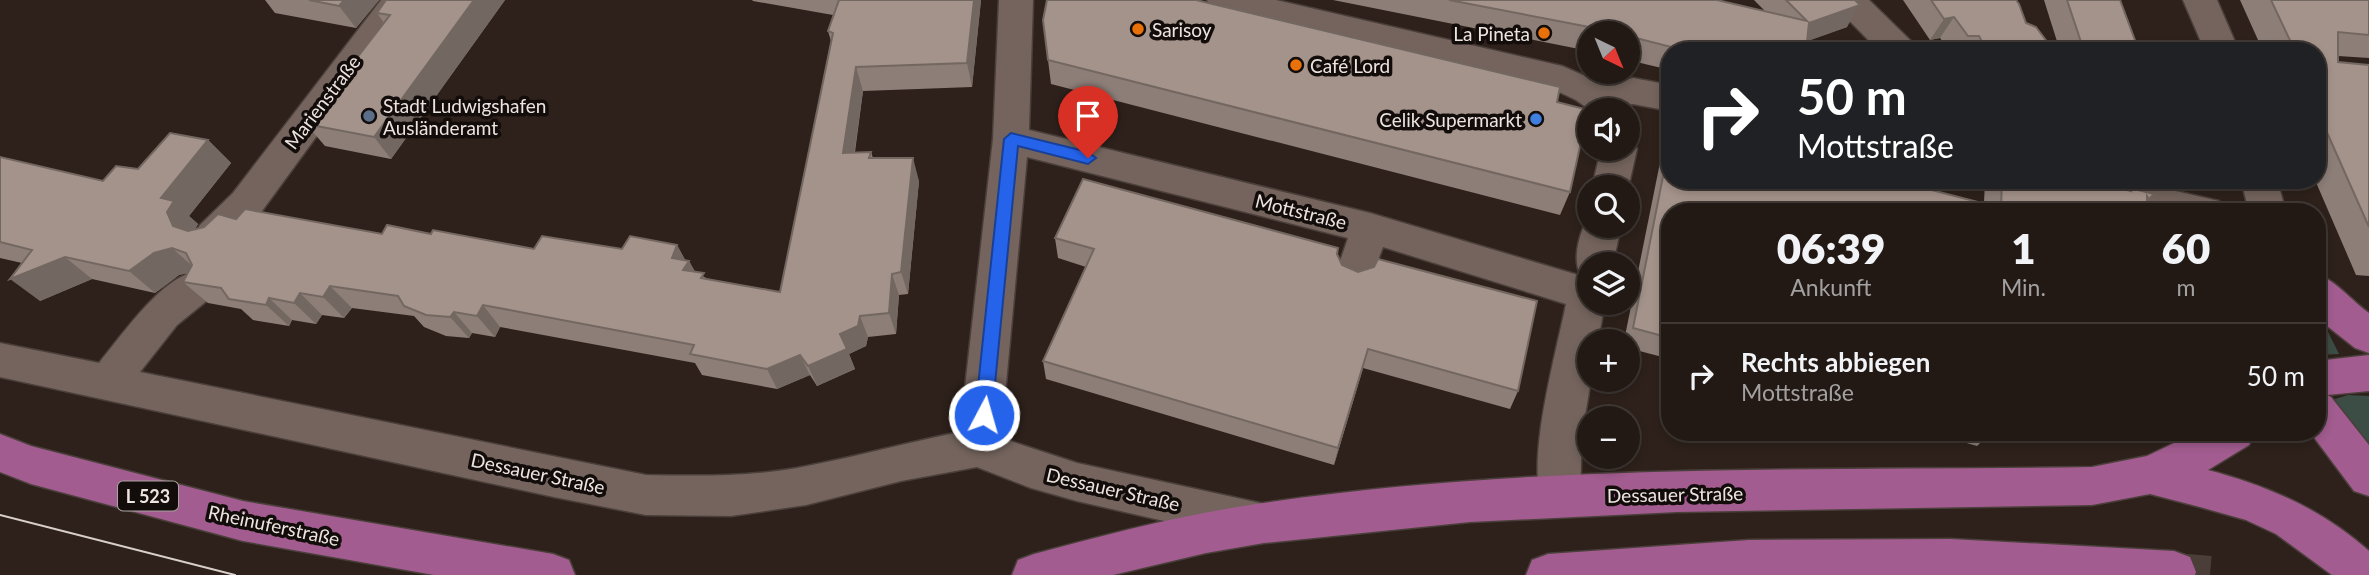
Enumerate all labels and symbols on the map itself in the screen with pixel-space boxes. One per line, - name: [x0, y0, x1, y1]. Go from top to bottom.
- place label: Sarisoy: [1152, 18, 1212, 41]
- marker: Sarisoy: [1130, 21, 1146, 37]
- north arrow: [1577, 21, 1640, 84]
- place label: La Pineta: [1453, 22, 1530, 45]
- marker: La Pineta: [1536, 25, 1552, 41]
- street label: Marienstraße: [279, 51, 365, 153]
- place label: Café Lord: [1310, 54, 1390, 77]
- marker: Café Lord: [1288, 57, 1304, 73]
- pin: [1058, 86, 1118, 158]
- place label: Stadt Ludwigshafen Ausländeramt: [383, 94, 546, 139]
- marker: Stadt Ludwigshafen Ausländeramt: [361, 108, 377, 124]
- place label: Celik Supermarkt: [1379, 108, 1522, 131]
- marker: Celik Supermarkt: [1528, 111, 1544, 127]
- street label: Mottstraße: [1253, 189, 1349, 233]
- position arrow: [947, 378, 1021, 452]
- street label: Dessauer Straße: [469, 448, 607, 498]
- street label: Dessauer Straße: [1044, 462, 1182, 516]
- street label: Dessauer Straße: [1607, 481, 1743, 507]
- road number: L 523: [118, 482, 178, 510]
- street label: Rheinuferstraße: [206, 500, 342, 550]

